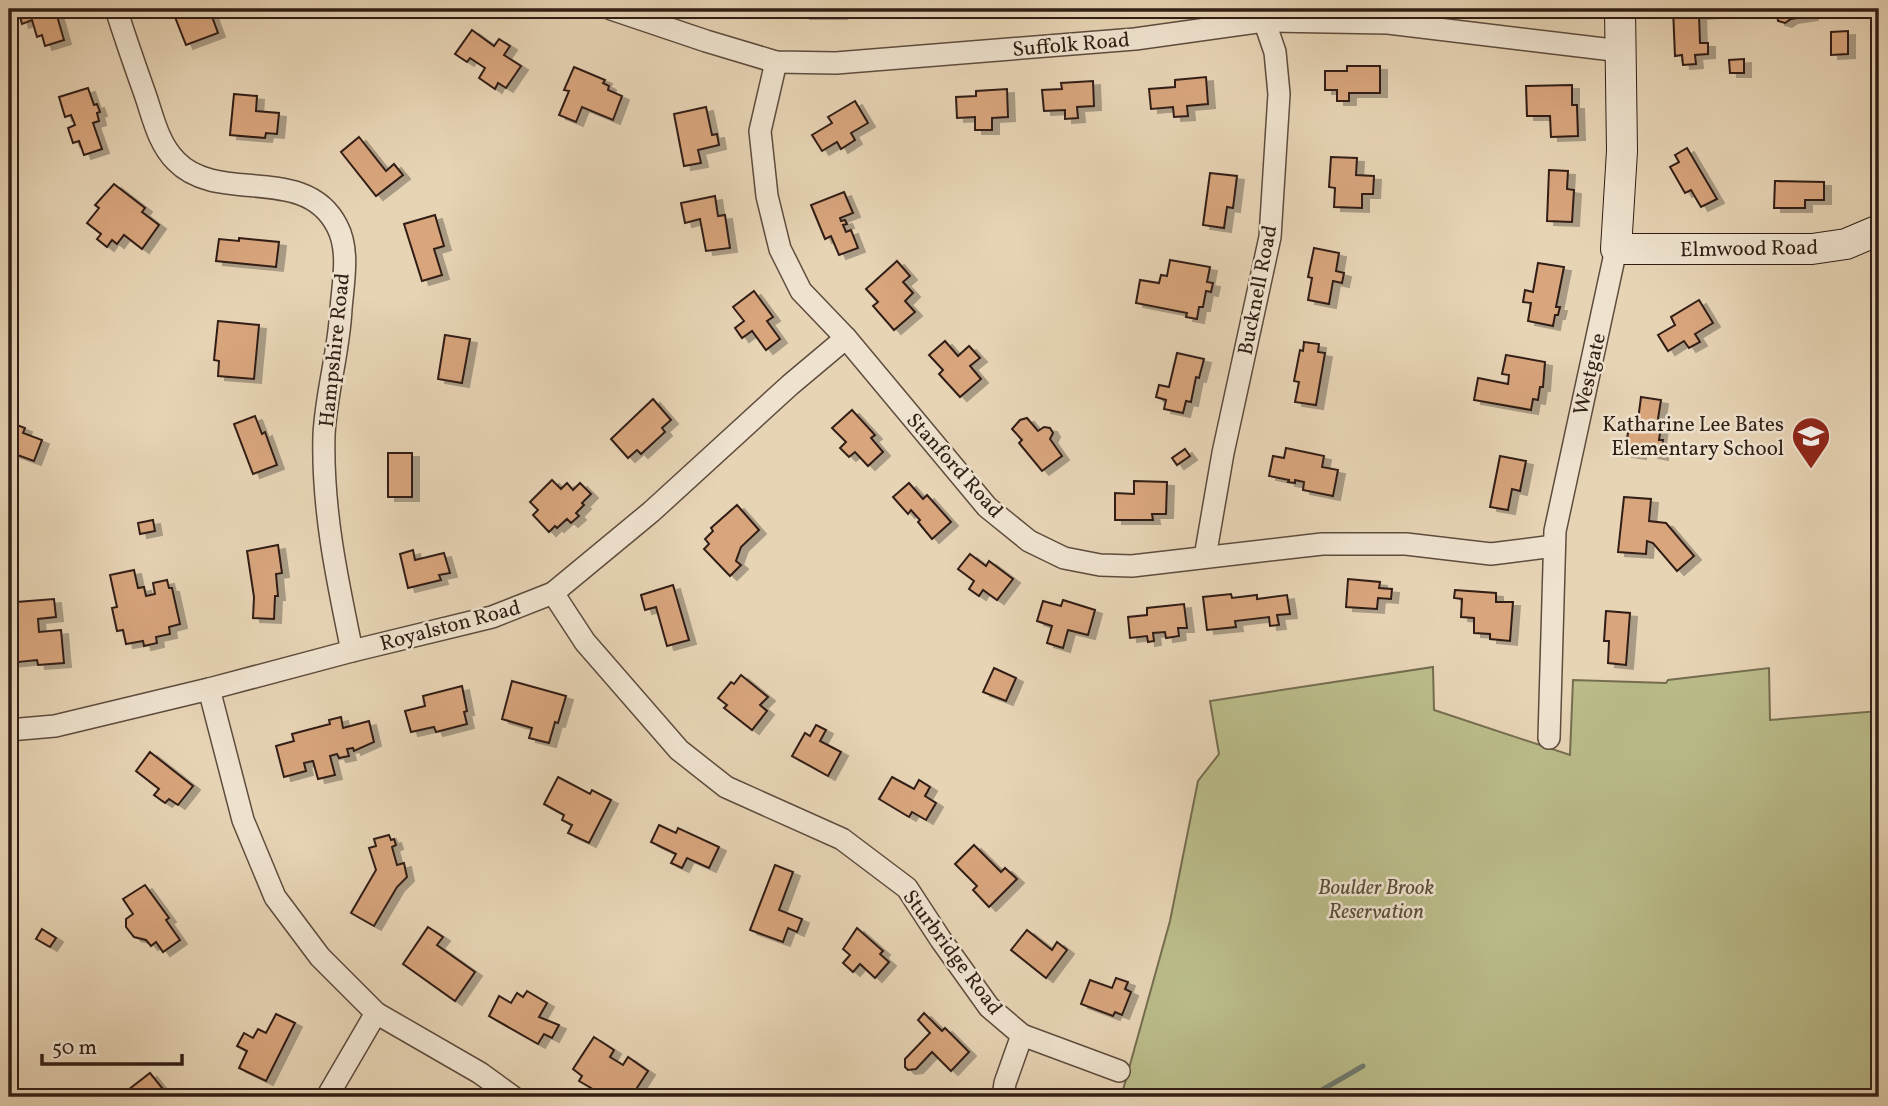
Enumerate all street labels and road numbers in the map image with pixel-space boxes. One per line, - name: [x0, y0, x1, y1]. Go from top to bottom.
- street label: Suffolk Road: [1011, 26, 1131, 65]
- street label: Bucknell Road: [1232, 223, 1285, 358]
- street label: Elmwood Road: [1680, 234, 1819, 265]
- street label: Hampshire Road: [313, 272, 358, 429]
- street label: Westgate: [1567, 330, 1614, 418]
- street label: Stanford Road: [899, 407, 1009, 525]
- street label: Royalston Road: [377, 594, 524, 659]
- street label: Sturbridge Road: [895, 884, 1009, 1022]

